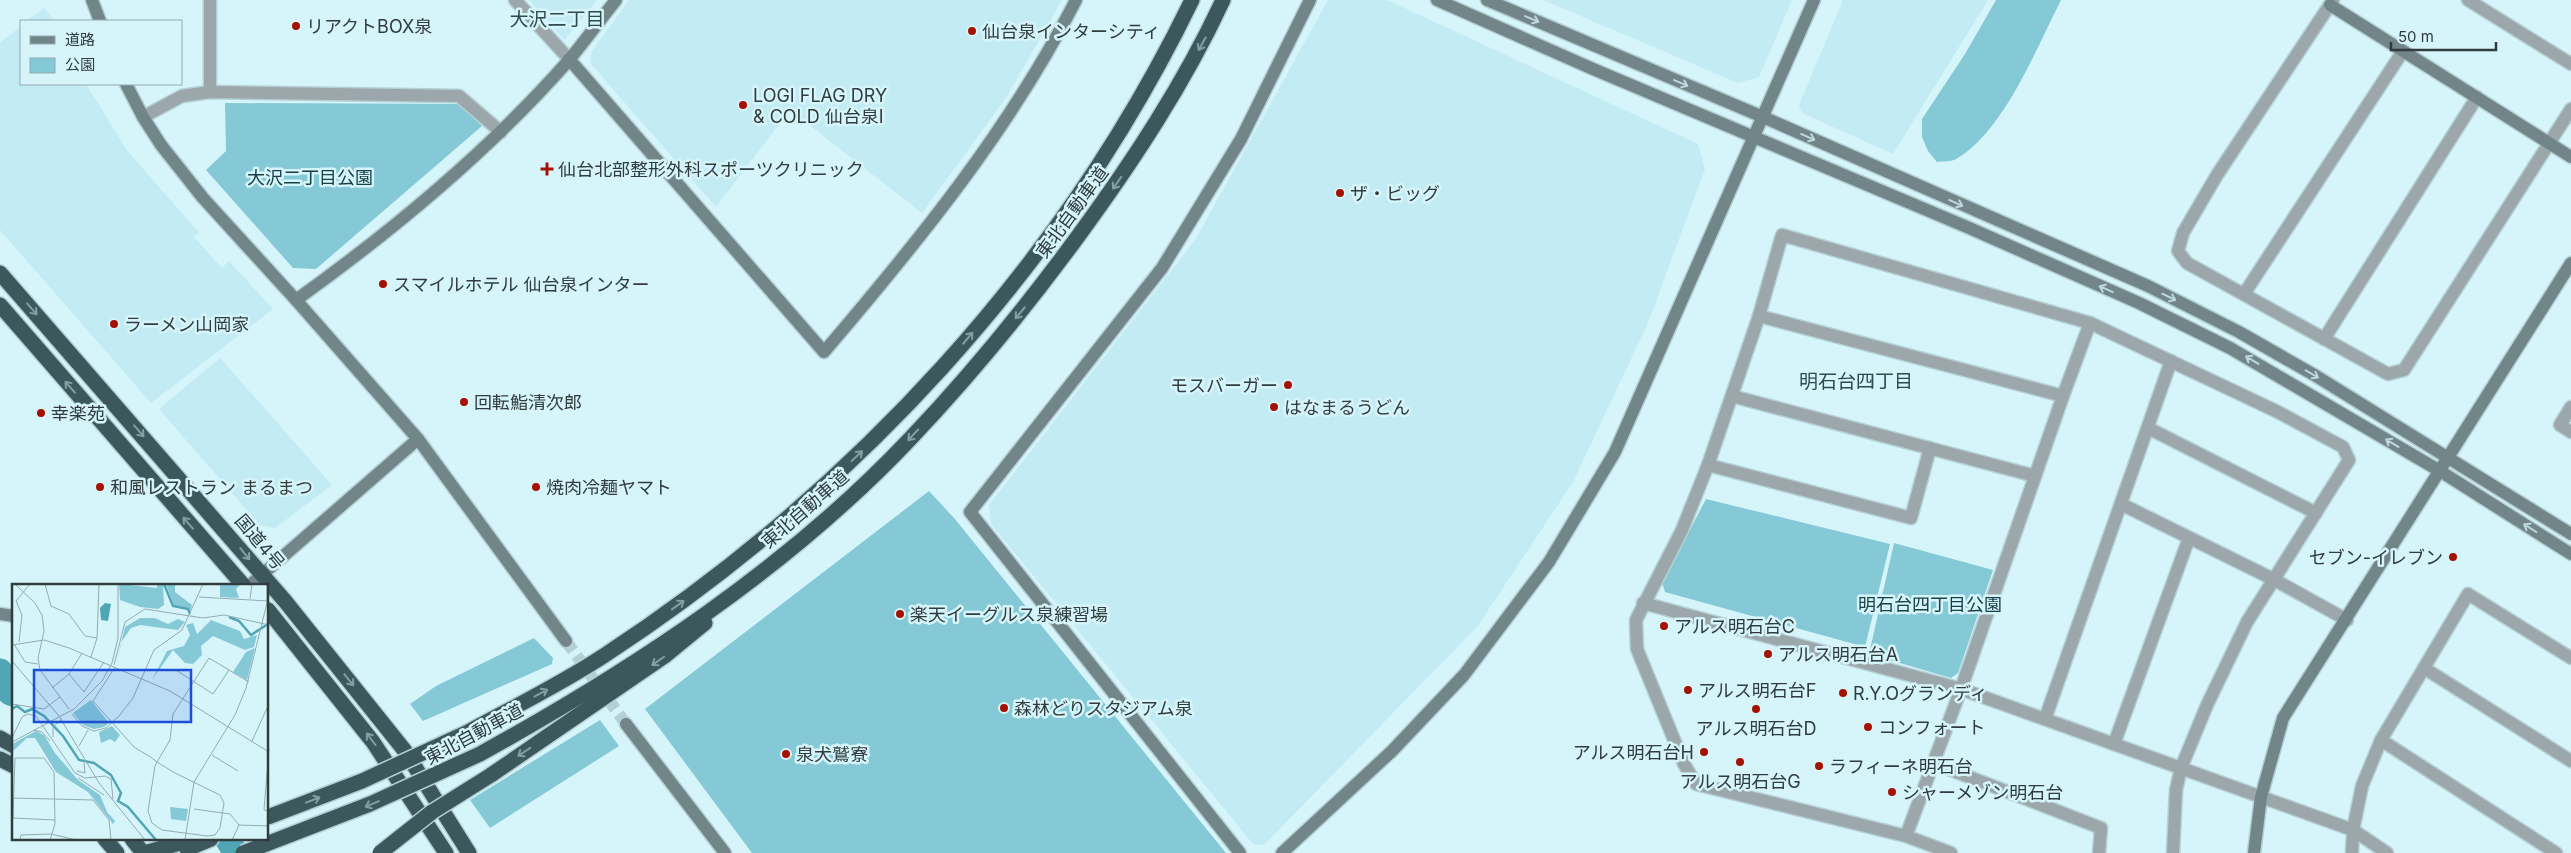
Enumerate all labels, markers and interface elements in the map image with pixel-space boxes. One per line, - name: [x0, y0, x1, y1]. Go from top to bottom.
- district label: 大沢二丁目: [509, 8, 605, 31]
- one-way arrow: [1524, 15, 1539, 25]
- place label: リアクトBOX泉: [306, 16, 432, 37]
- legend: [20, 20, 182, 85]
- marker: リアクトBOX泉: [290, 20, 302, 32]
- scale bar: [2391, 20, 2496, 52]
- place label: 仙台泉インターシティ: [982, 21, 1161, 42]
- marker: 仙台泉インターシティ: [966, 25, 978, 37]
- text: 50 m: [2398, 27, 2434, 46]
- text: 道路: [65, 30, 95, 49]
- one-way arrow: [1196, 36, 1206, 51]
- text: 公園: [65, 55, 95, 74]
- one-way arrow: [1674, 79, 1689, 88]
- place label: LOGI FLAG DRY & COLD 仙台泉I: [753, 85, 887, 127]
- marker: LOGI FLAG DRY & COLD 仙台泉I: [737, 99, 749, 111]
- one-way arrow: [1800, 133, 1815, 142]
- place label: 仙台北部整形外科スポーツクリニック: [558, 159, 864, 180]
- marker: 仙台北部整形外科スポーツクリニック: [540, 162, 554, 176]
- street label: 東北自動車道: [1032, 162, 1112, 262]
- park label: 大沢二丁目公園: [247, 167, 373, 188]
- one-way arrow: [1112, 175, 1122, 189]
- place label: ザ・ビッグ: [1350, 183, 1440, 204]
- marker: ザ・ビッグ: [1334, 187, 1346, 199]
- one-way arrow: [1948, 198, 1963, 208]
- place label: スマイルホテル 仙台泉インター: [393, 274, 650, 295]
- marker: スマイルホテル 仙台泉インター: [377, 278, 389, 290]
- one-way arrow: [2099, 283, 2114, 293]
- one-way arrow: [2161, 293, 2176, 302]
- one-way arrow: [26, 303, 38, 316]
- one-way arrow: [1015, 306, 1026, 319]
- place label: ラーメン山岡家: [124, 314, 249, 335]
- marker: ラーメン山岡家: [108, 318, 120, 330]
- one-way arrow: [962, 332, 974, 345]
- one-way arrow: [2245, 355, 2259, 365]
- one-way arrow: [2304, 369, 2319, 379]
- district label: 明石台四丁目: [1799, 370, 1913, 393]
- place label: モスバーガー: [1170, 375, 1278, 396]
- marker: モスバーガー: [1282, 379, 1294, 391]
- one-way arrow: [64, 381, 76, 394]
- place label: 回転鮨清次郎: [474, 392, 582, 413]
- marker: 回転鮨清次郎: [458, 396, 470, 408]
- place label: はなまるうどん: [1284, 397, 1410, 418]
- marker: はなまるうどん: [1268, 401, 1280, 413]
- place label: 幸楽苑: [51, 403, 105, 424]
- marker: 幸楽苑: [35, 407, 47, 419]
- one-way arrow: [134, 425, 145, 438]
- one-way arrow: [907, 429, 919, 442]
- one-way arrow: [2384, 438, 2399, 448]
- one-way arrow: [850, 451, 863, 462]
- street label: 東北自動車道: [757, 466, 853, 552]
- place label: 和風レストラン まるまつ: [110, 477, 313, 498]
- place label: 焼肉冷麺ヤマト: [546, 477, 672, 498]
- marker: 和風レストラン まるまつ: [94, 481, 106, 493]
- marker: 焼肉冷麺ヤマト: [530, 481, 542, 493]
- street label: 国道4号: [231, 510, 289, 574]
- one-way arrow: [183, 516, 194, 529]
- one-way arrow: [2523, 523, 2537, 533]
- place label: セブン-イレブン: [2309, 547, 2443, 568]
- one-way arrow: [240, 548, 251, 561]
- marker: セブン-イレブン: [2447, 551, 2459, 563]
- inset map: [12, 584, 269, 840]
- park label: 明石台四丁目公園: [1858, 594, 2002, 615]
- one-way arrow: [671, 599, 684, 610]
- place label: 楽天イーグルス泉練習場: [910, 604, 1108, 625]
- marker: 楽天イーグルス泉練習場: [894, 608, 906, 620]
- place label: アルス明石台C: [1674, 616, 1795, 637]
- marker: アルス明石台C: [1658, 620, 1670, 632]
- place label: アルス明石台A: [1778, 644, 1898, 665]
- marker: アルス明石台A: [1762, 648, 1774, 660]
- one-way arrow: [651, 656, 665, 666]
- one-way arrow: [343, 673, 354, 686]
- place label: アルス明石台F: [1698, 680, 1816, 701]
- place label: R.Y.Oグランディ: [1853, 683, 1988, 704]
- marker: アルス明石台F: [1682, 684, 1694, 696]
- marker: R.Y.Oグランディ: [1837, 687, 1849, 699]
- one-way arrow: [534, 688, 549, 698]
- place label: 森林どりスタジアム泉: [1014, 698, 1193, 719]
- street label: 東北自動車道: [421, 699, 527, 769]
- marker: 森林どりスタジアム泉: [998, 702, 1010, 714]
- marker: アルス明石台D: [1750, 703, 1762, 715]
- place label: コンフォート: [1878, 717, 1985, 738]
- place label: アルス明石台D: [1696, 718, 1816, 739]
- marker: コンフォート: [1862, 721, 1874, 733]
- one-way arrow: [365, 733, 376, 746]
- place label: アルス明石台H: [1573, 742, 1694, 763]
- place label: 泉犬鷲寮: [796, 744, 868, 765]
- marker: アルス明石台H: [1698, 746, 1710, 758]
- one-way arrow: [517, 747, 531, 758]
- marker: 泉犬鷲寮: [780, 748, 792, 760]
- marker: アルス明石台G: [1734, 756, 1746, 768]
- place label: ラフィーネ明石台: [1829, 756, 1973, 777]
- marker: ラフィーネ明石台: [1813, 760, 1825, 772]
- place label: アルス明石台G: [1679, 771, 1801, 792]
- place label: シャーメゾン明石台: [1902, 782, 2063, 803]
- marker: シャーメゾン明石台: [1886, 786, 1898, 798]
- one-way arrow: [305, 795, 320, 804]
- one-way arrow: [365, 799, 380, 809]

